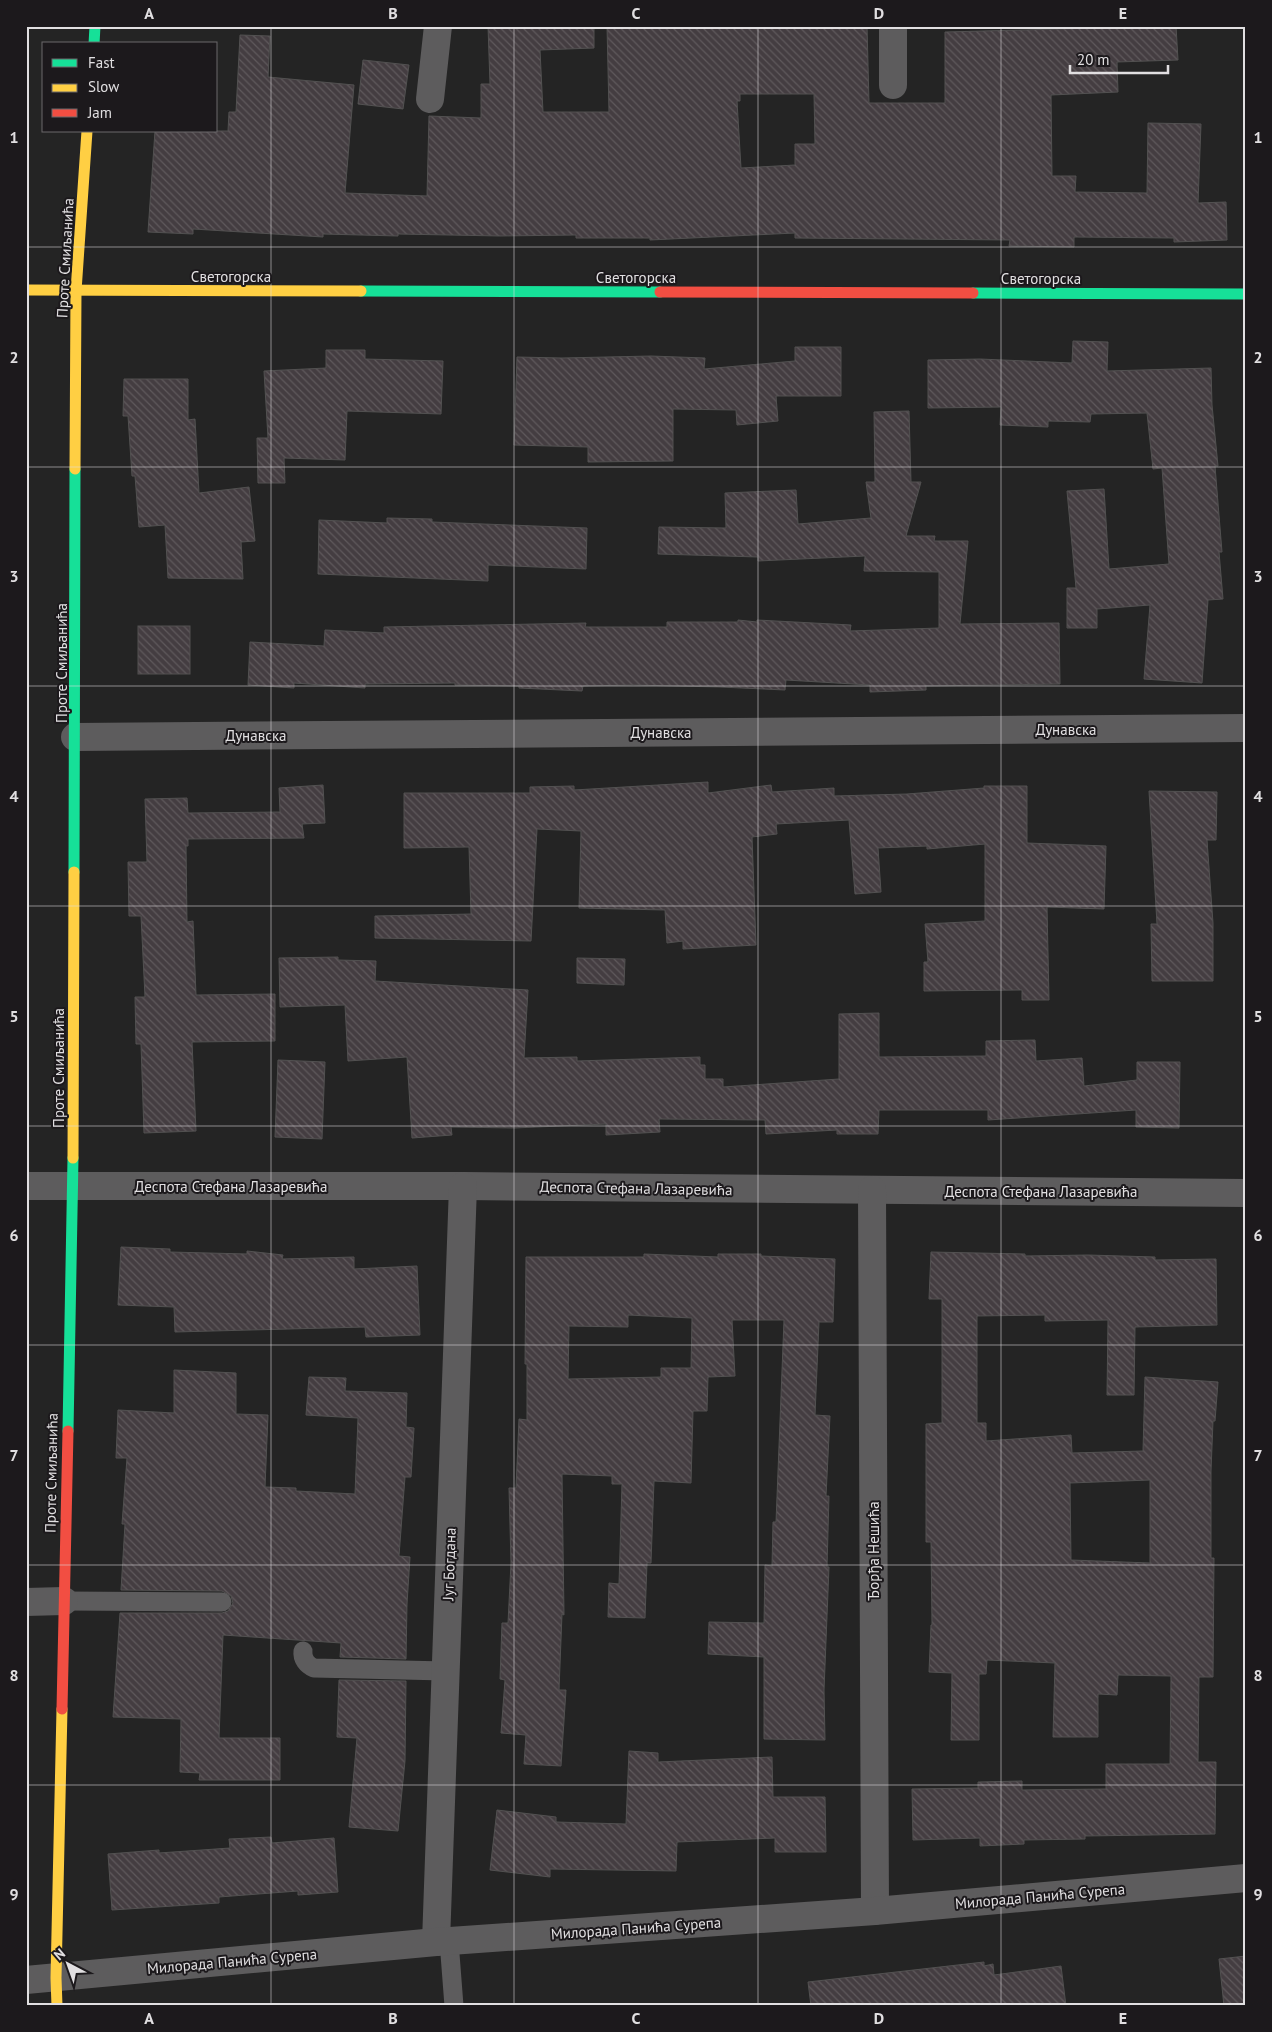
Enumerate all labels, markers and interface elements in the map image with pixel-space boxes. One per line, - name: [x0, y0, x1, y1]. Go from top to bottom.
- text: A: [144, 3, 154, 23]
- text: B: [388, 3, 398, 23]
- text: C: [632, 3, 641, 23]
- text: D: [874, 3, 884, 23]
- text: E: [1119, 3, 1127, 23]
- legend: [42, 42, 218, 132]
- scale bar: [1070, 42, 1167, 74]
- text: 20 m: [1077, 50, 1110, 69]
- text: Fast: [88, 53, 115, 72]
- text: Slow: [88, 77, 119, 96]
- text: Jam: [87, 103, 112, 122]
- text: 1: [9, 127, 19, 147]
- text: 1: [1253, 127, 1263, 147]
- street label: Проте Смиљанића: [52, 198, 78, 318]
- street label: Светогорска: [191, 267, 271, 286]
- street label: Светогорска: [596, 268, 676, 287]
- street label: Светогорска: [1001, 269, 1081, 288]
- text: 2: [9, 347, 19, 367]
- text: 2: [1253, 347, 1263, 367]
- text: 3: [9, 566, 19, 586]
- text: 3: [1253, 566, 1263, 586]
- street label: Проте Смиљанића: [52, 603, 71, 723]
- street label: Дунавска: [1035, 720, 1097, 739]
- street label: Дунавска: [630, 723, 692, 742]
- street label: Дунавска: [225, 726, 287, 745]
- text: 4: [9, 786, 19, 806]
- text: 4: [1253, 786, 1263, 806]
- text: 5: [9, 1006, 19, 1026]
- text: 5: [1253, 1006, 1263, 1026]
- street label: Проте Смиљанића: [49, 1008, 68, 1128]
- street label: Деспота Стефана Лазаревића: [135, 1177, 327, 1196]
- street label: Деспота Стефана Лазаревића: [539, 1177, 733, 1199]
- street label: Деспота Стефана Лазаревића: [945, 1182, 1137, 1201]
- text: 6: [9, 1225, 19, 1245]
- text: 6: [1253, 1225, 1263, 1245]
- street label: Проте Смиљанића: [40, 1413, 62, 1533]
- text: 7: [9, 1445, 19, 1465]
- text: 7: [1253, 1445, 1263, 1465]
- street label: Ђорђа Нешића: [864, 1501, 883, 1601]
- street label: Југ Богдана: [438, 1527, 460, 1602]
- text: 8: [9, 1665, 19, 1685]
- text: 8: [1253, 1665, 1263, 1685]
- street label: Милорада Панића Сурепа: [954, 1879, 1126, 1913]
- text: 9: [9, 1884, 19, 1904]
- text: 9: [1253, 1884, 1263, 1904]
- street label: Милорада Панића Сурепа: [550, 1913, 722, 1943]
- north arrow: [42, 1940, 92, 1990]
- text: N: [50, 1944, 69, 1964]
- street label: Милорада Панића Сурепа: [146, 1944, 318, 1978]
- text: A: [144, 2008, 154, 2028]
- text: B: [388, 2008, 398, 2028]
- text: C: [632, 2008, 641, 2028]
- text: D: [874, 2008, 884, 2028]
- text: E: [1119, 2008, 1127, 2028]

